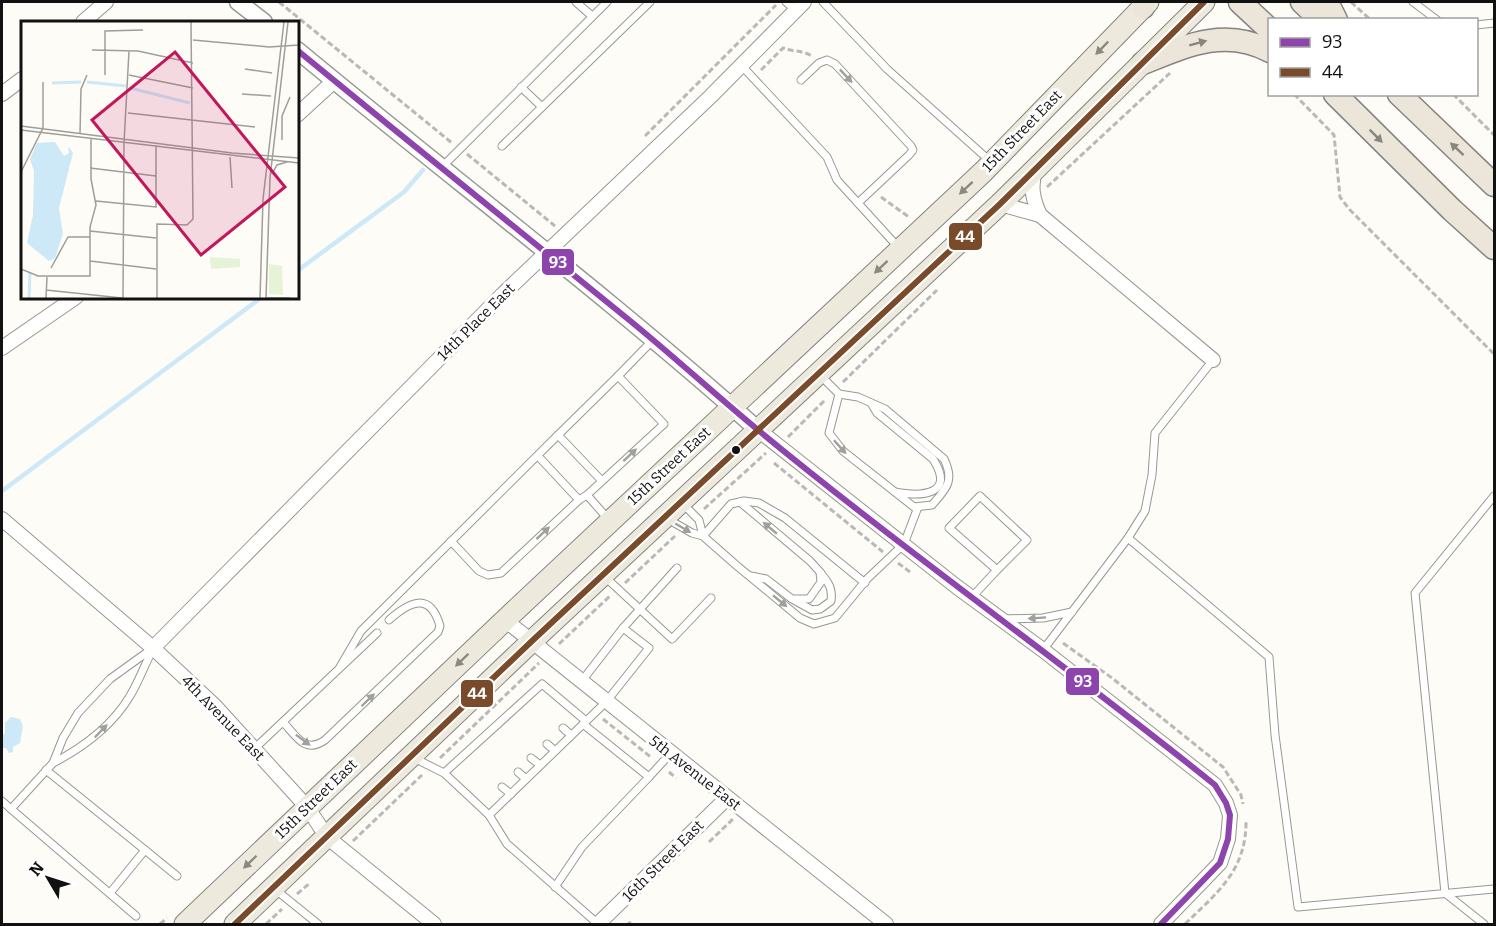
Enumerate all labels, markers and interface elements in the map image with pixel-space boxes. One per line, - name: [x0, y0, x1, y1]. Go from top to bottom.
- legend: [1268, 18, 1478, 96]
- inset map: [21, 21, 298, 298]
- text: 93: [1322, 31, 1342, 53]
- one-way arrow: [1189, 38, 1207, 48]
- one-way arrow: [1096, 41, 1110, 55]
- text: 44: [1322, 61, 1344, 83]
- one-way arrow: [839, 68, 853, 83]
- street label: 15th Street East: [978, 86, 1066, 176]
- one-way arrow: [1369, 128, 1383, 142]
- one-way arrow: [1449, 142, 1464, 156]
- one-way arrow: [958, 181, 973, 195]
- line badge: 44: [948, 222, 983, 251]
- text: 44: [955, 227, 975, 246]
- line badge: 93: [541, 248, 575, 276]
- text: 93: [549, 253, 567, 272]
- one-way arrow: [874, 259, 888, 273]
- street label: 14th Place East: [434, 279, 519, 364]
- street label: 15th Street East: [624, 423, 715, 509]
- one-way arrow: [833, 439, 847, 454]
- unlabelled marker: [730, 444, 742, 456]
- one-way arrow: [623, 449, 637, 463]
- one-way arrow: [763, 522, 778, 535]
- one-way arrow: [675, 523, 692, 533]
- one-way arrow: [536, 526, 551, 540]
- one-way arrow: [772, 594, 787, 607]
- one-way arrow: [1027, 613, 1046, 622]
- one-way arrow: [455, 653, 470, 667]
- line badge: 93: [1065, 667, 1100, 696]
- street label: 4th Avenue East: [178, 671, 269, 765]
- text: 93: [1074, 672, 1092, 691]
- line badge: 44: [460, 679, 494, 708]
- text: 44: [467, 684, 487, 703]
- one-way arrow: [360, 693, 374, 707]
- one-way arrow: [93, 724, 107, 738]
- street label: 5th Avenue East: [646, 732, 745, 815]
- one-way arrow: [294, 734, 310, 746]
- street label: 15th Street East: [271, 755, 361, 843]
- street label: 16th Street East: [619, 816, 708, 905]
- north arrow: [18, 848, 78, 908]
- one-way arrow: [243, 855, 257, 869]
- text: N: [25, 858, 48, 880]

